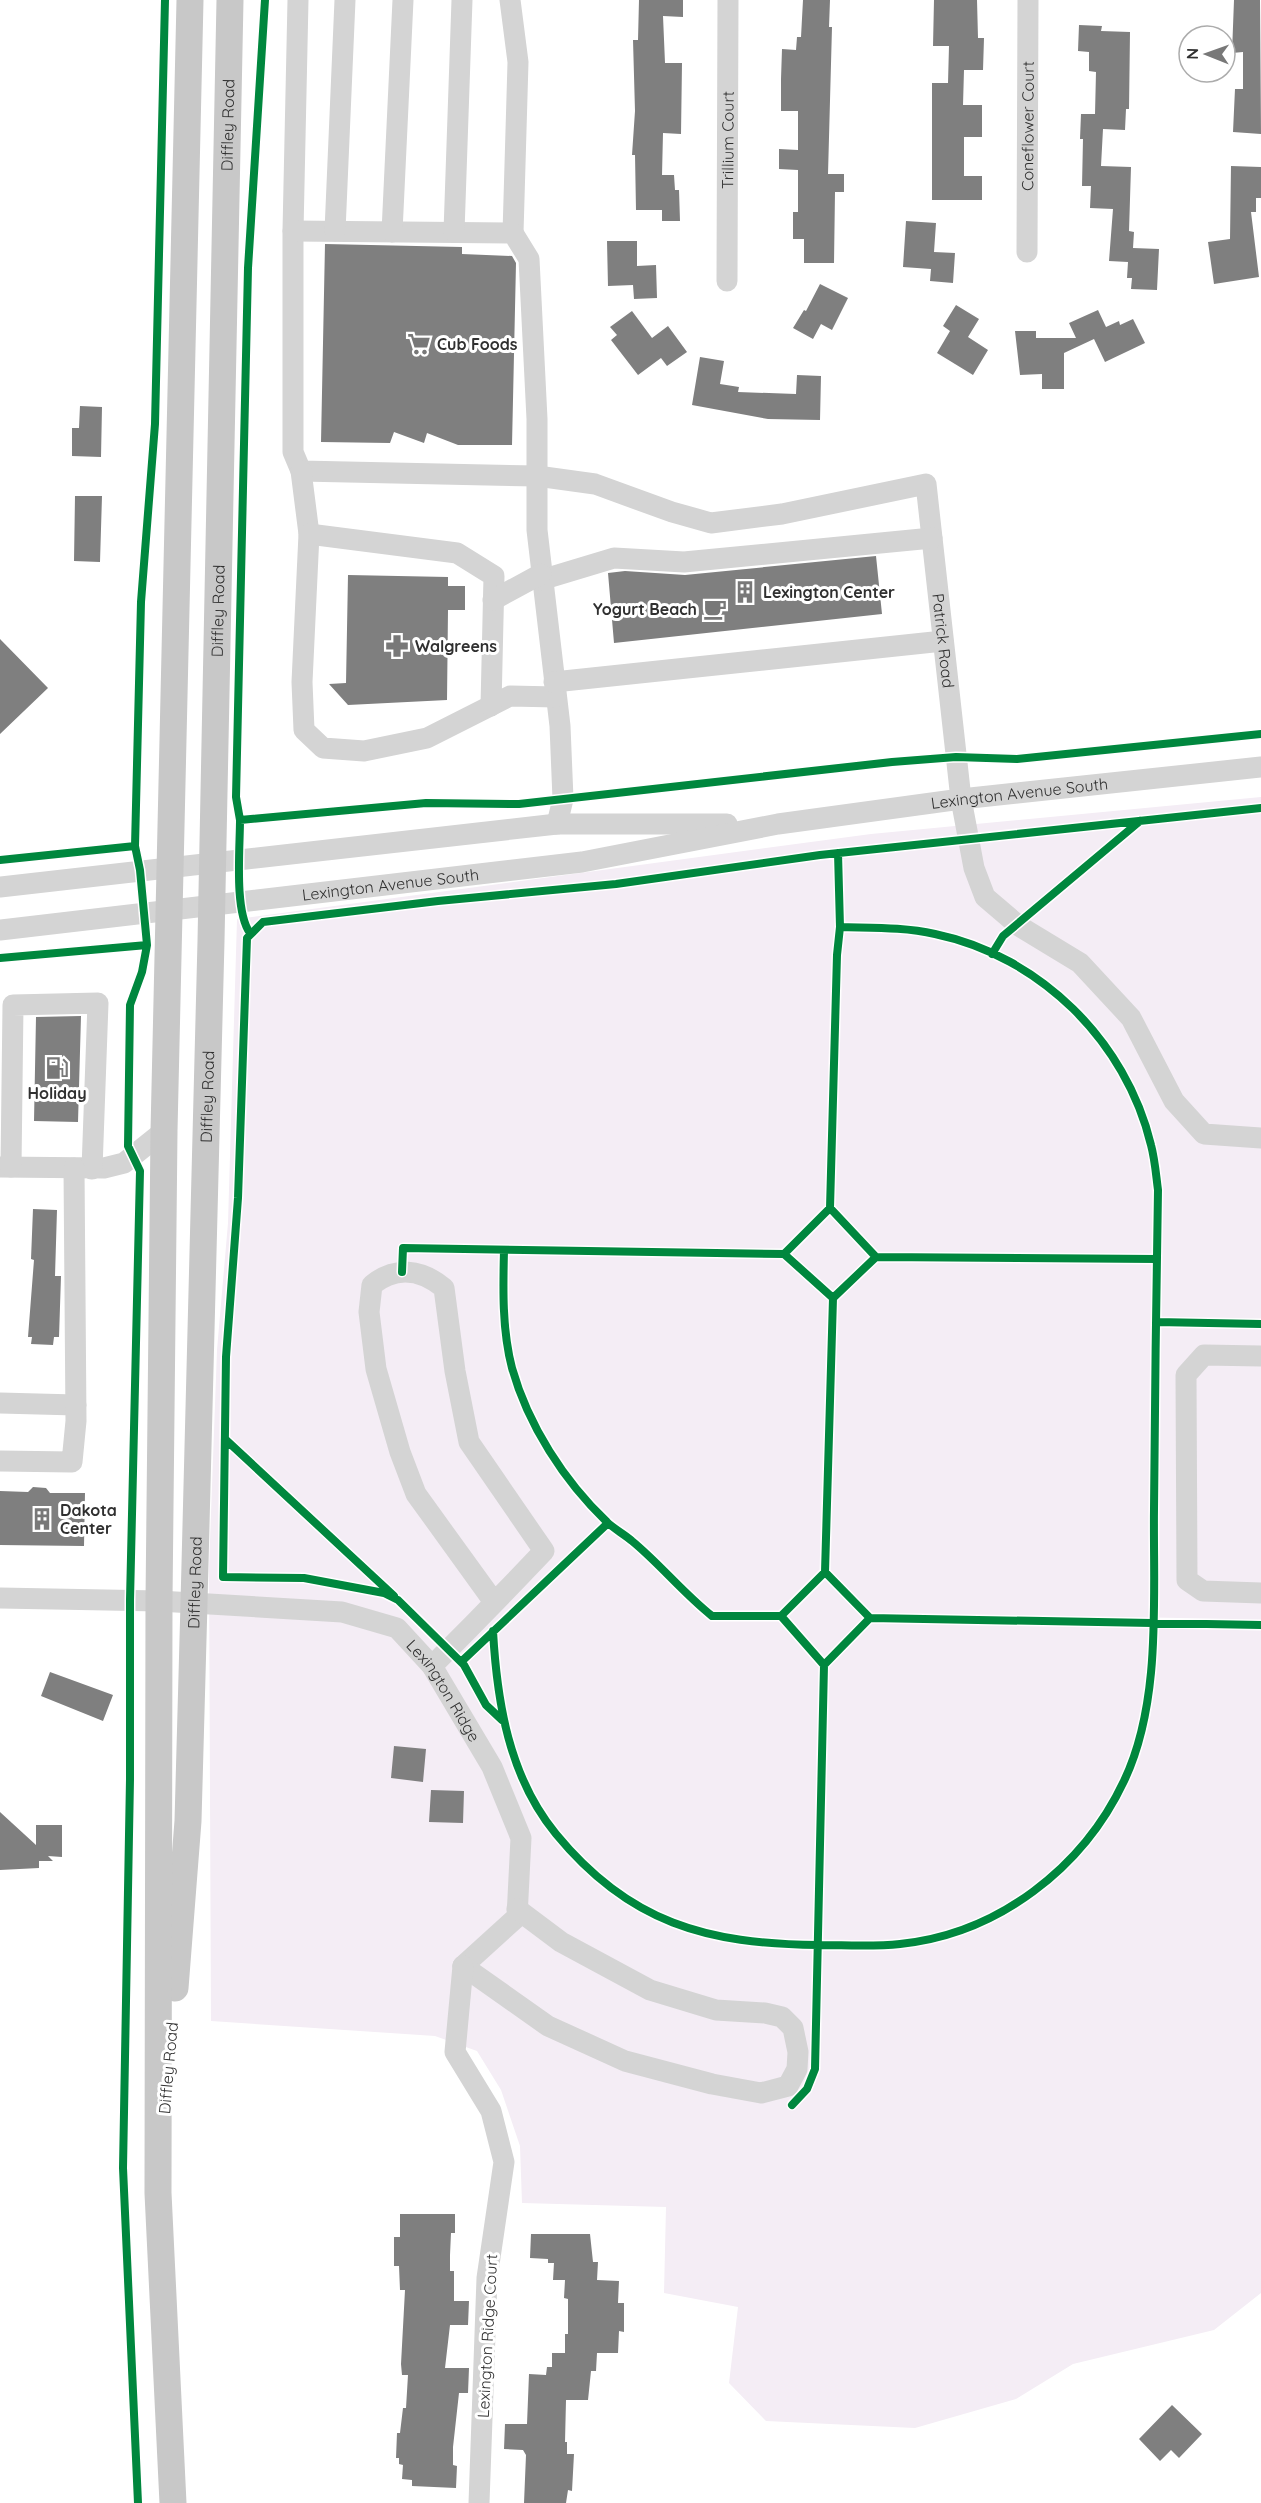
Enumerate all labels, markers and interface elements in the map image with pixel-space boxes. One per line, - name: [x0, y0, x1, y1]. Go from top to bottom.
- north arrow: [1177, 24, 1237, 84]
- text: N: [1182, 48, 1202, 60]
- street label: Coneflower Court: [1017, 61, 1038, 191]
- street label: Diffley Road: [217, 79, 238, 171]
- street label: Trillium Court: [717, 91, 738, 189]
- supermarket icon: Cub Foods: [406, 331, 432, 357]
- place label: Cub Foods: [437, 334, 518, 354]
- street label: Diffley Road: [207, 565, 229, 657]
- building icon: Lexington Center: [732, 579, 758, 605]
- place label: Lexington Center: [763, 582, 895, 602]
- street label: Patrick Road: [928, 592, 959, 689]
- cafe icon: Yogurt Beach: [702, 596, 728, 622]
- place label: Yogurt Beach: [593, 599, 697, 619]
- pharmacy icon: Walgreens: [384, 633, 410, 659]
- place label: Walgreens: [415, 636, 497, 656]
- street label: Lexington Avenue South: [930, 773, 1109, 813]
- street label: Lexington Avenue South: [301, 864, 480, 905]
- street label: Diffley Road: [196, 1050, 218, 1143]
- fuel station icon: Holiday: [44, 1055, 70, 1081]
- place label: Holiday: [27, 1083, 87, 1103]
- place label: Dakota Center: [60, 1500, 117, 1538]
- building icon: Dakota Center: [29, 1506, 55, 1532]
- street label: Diffley Road: [183, 1536, 206, 1629]
- street label: Lexington Ridge: [402, 1635, 485, 1745]
- street label: Diffley Road: [154, 2021, 182, 2115]
- street label: Lexington Ridge Court: [473, 2254, 501, 2418]

